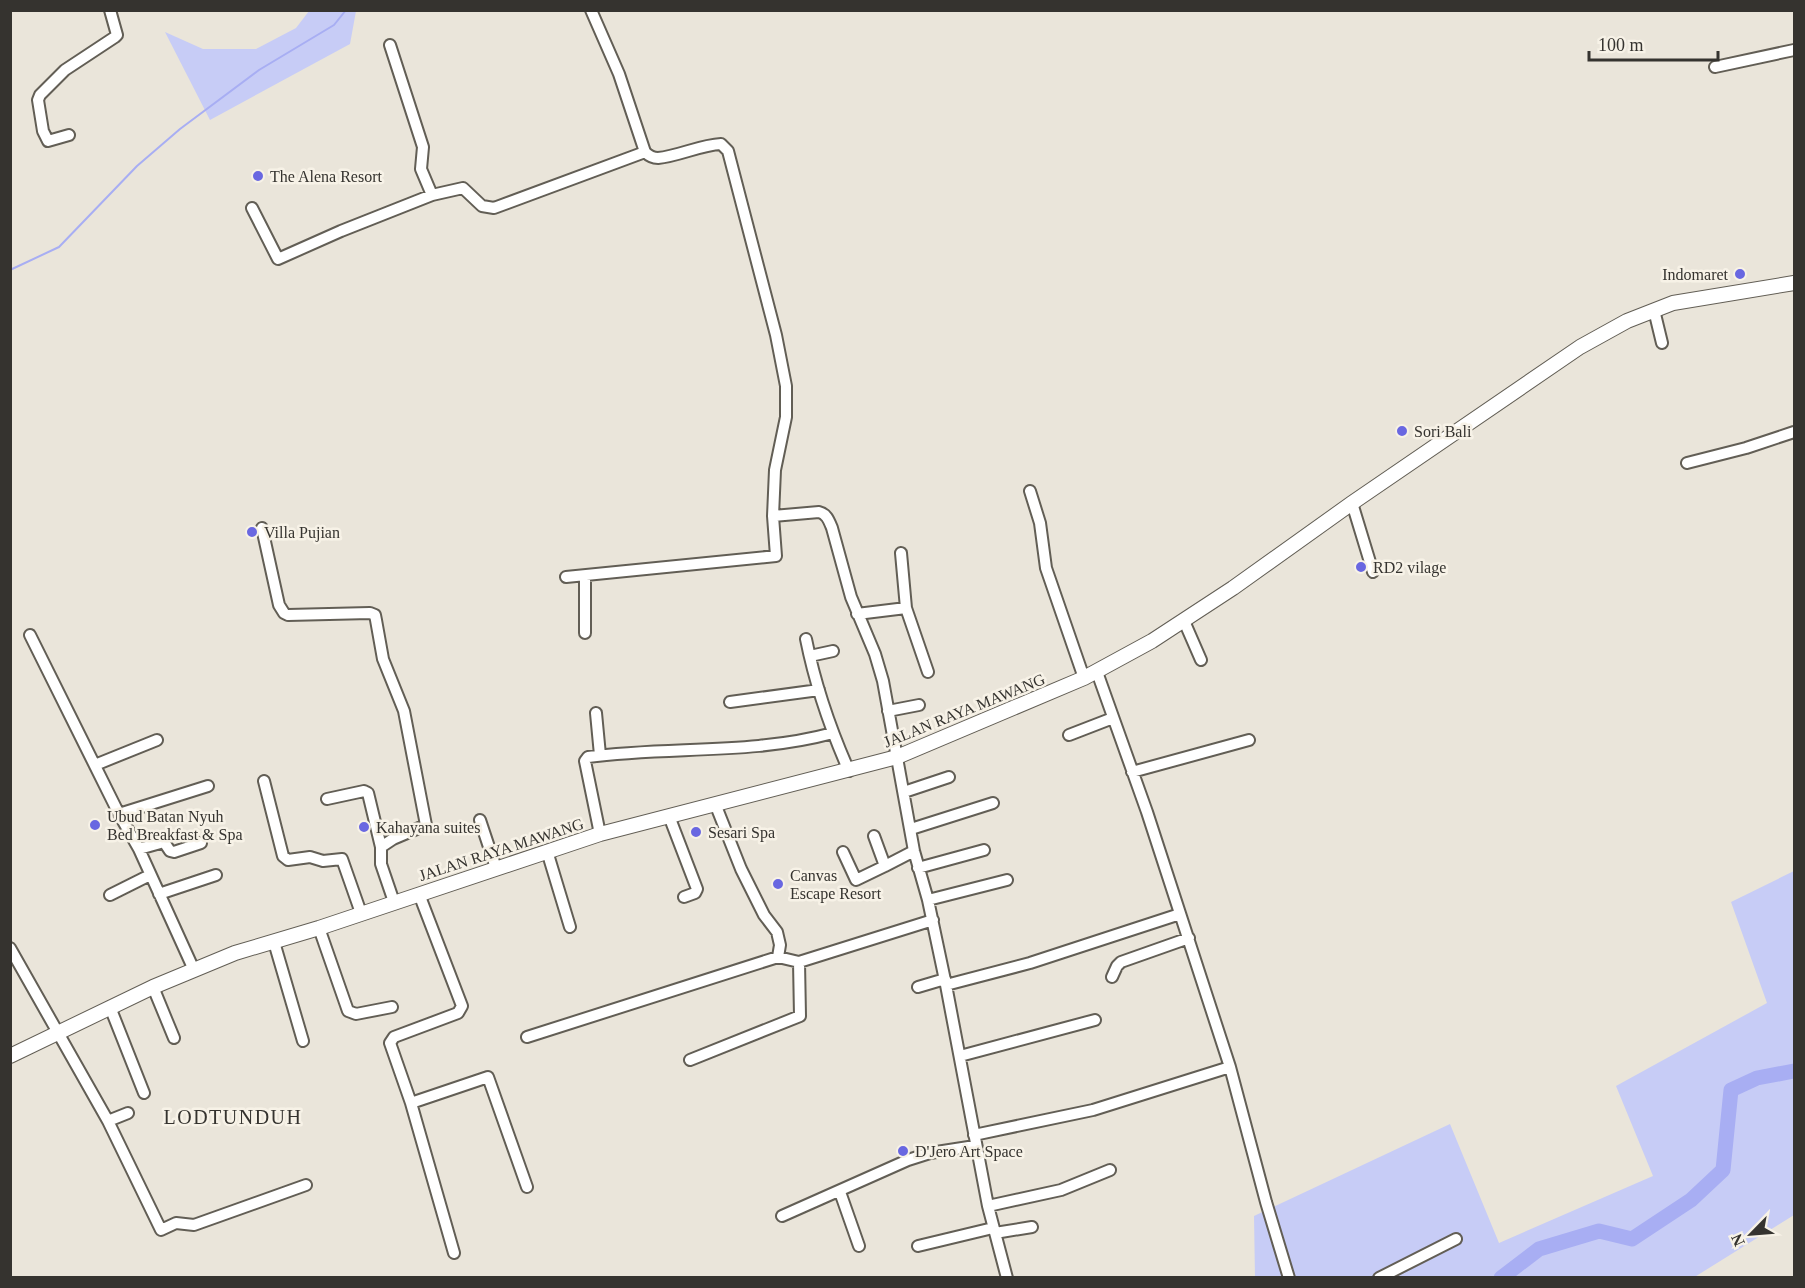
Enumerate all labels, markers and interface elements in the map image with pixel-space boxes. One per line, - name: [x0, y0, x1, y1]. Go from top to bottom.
- scale bar: [1589, 24, 1718, 62]
- text: 100 m: [1598, 35, 1644, 55]
- place label: The Alena Resort: [270, 168, 383, 185]
- marker: The Alena Resort: [251, 169, 265, 183]
- place label: Indomaret: [1662, 266, 1729, 283]
- marker: Indomaret: [1733, 267, 1747, 281]
- place label: Sori Bali: [1414, 423, 1472, 440]
- marker: Sori Bali: [1395, 424, 1409, 438]
- place label: Villa Pujian: [264, 524, 340, 542]
- marker: Villa Pujian: [245, 525, 259, 539]
- place label: RD2 vilage: [1373, 559, 1446, 577]
- marker: RD2 vilage: [1354, 560, 1368, 574]
- street label: JALAN RAYA MAWANG: [881, 670, 1048, 751]
- place label: Ubud Batan Nyuh Bed Breakfast & Spa: [107, 808, 243, 844]
- street label: JALAN RAYA MAWANG: [417, 815, 586, 884]
- marker: Ubud Batan Nyuh Bed Breakfast & Spa: [88, 818, 102, 832]
- place label: Kahayana suites: [376, 819, 480, 837]
- marker: Kahayana suites: [357, 820, 371, 834]
- place label: Sesari Spa: [708, 824, 775, 842]
- marker: Sesari Spa: [689, 825, 703, 839]
- place label: Canvas Escape Resort: [790, 867, 882, 903]
- marker: Canvas Escape Resort: [771, 877, 785, 891]
- district label: LODTUNDUH: [163, 1106, 303, 1128]
- place label: D'Jero Art Space: [915, 1143, 1023, 1161]
- marker: D'Jero Art Space: [896, 1144, 910, 1158]
- north arrow: [1721, 1204, 1781, 1264]
- text: N: [1728, 1231, 1748, 1249]

